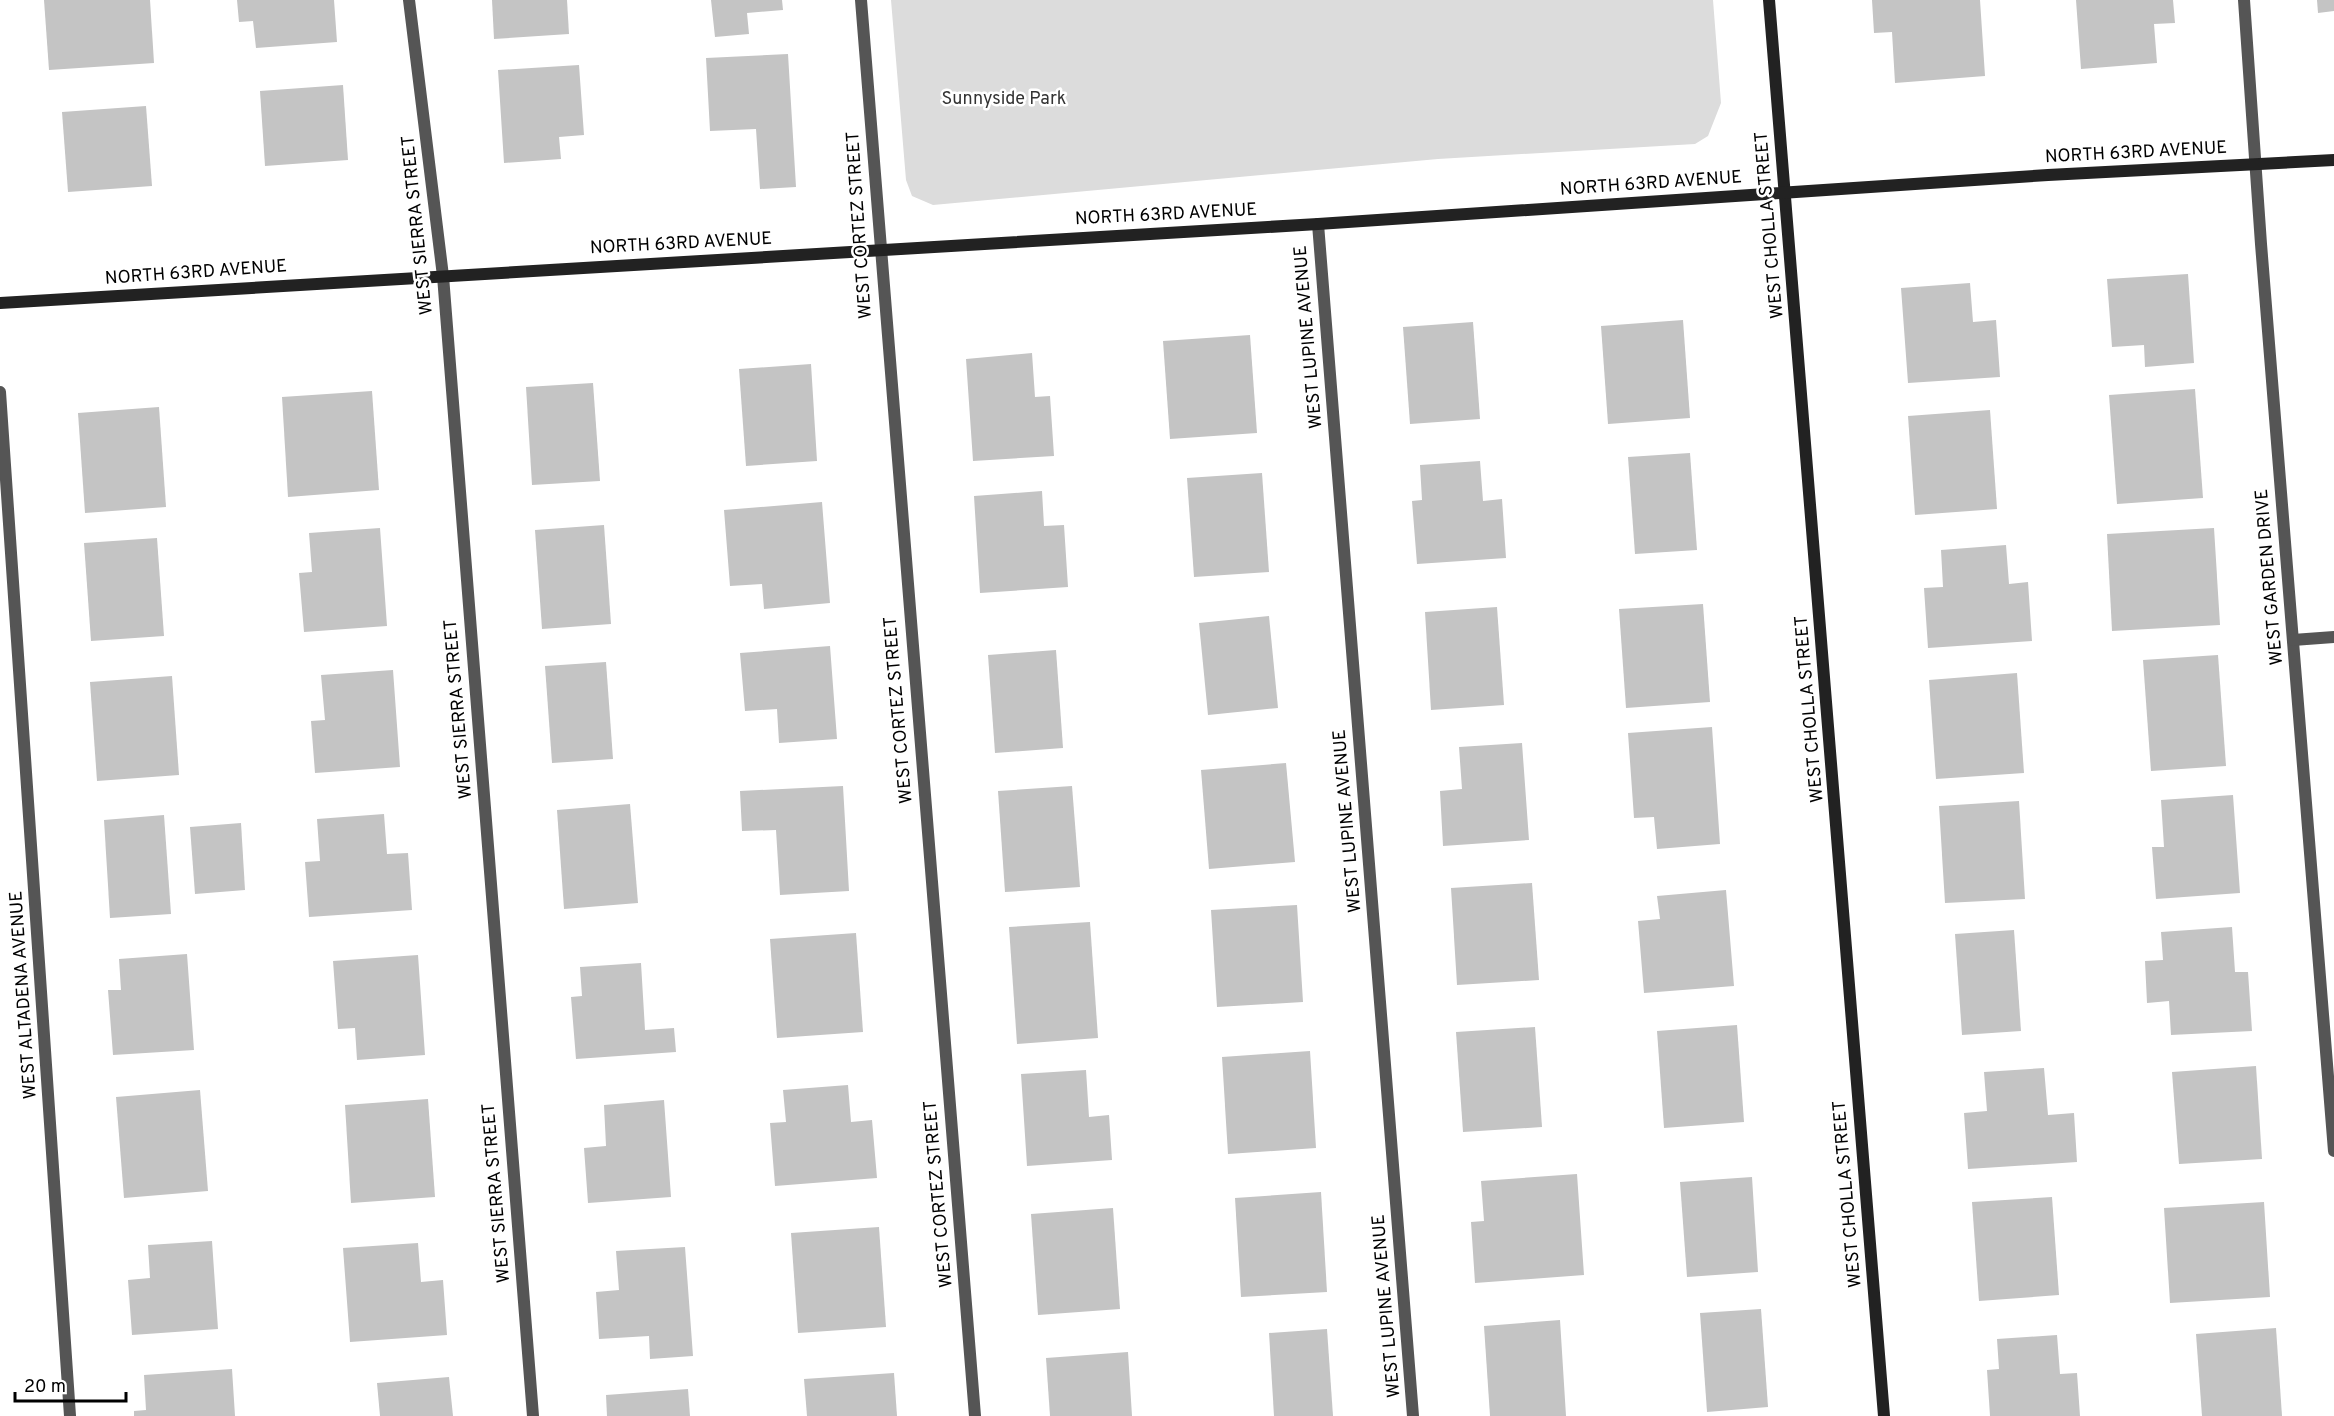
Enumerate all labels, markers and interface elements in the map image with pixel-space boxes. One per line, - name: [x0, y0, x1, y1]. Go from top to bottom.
- park label: Sunnyside Park: [942, 88, 1066, 111]
- street label: WEST CORTEZ STREET: [842, 130, 878, 320]
- street label: WEST CHOLLA STREET: [1750, 130, 1790, 320]
- street label: WEST SIERRA STREET: [397, 134, 439, 316]
- street label: NORTH 63RD AVENUE: [2044, 137, 2228, 169]
- street label: NORTH 63RD AVENUE: [1559, 166, 1743, 202]
- street label: NORTH 63RD AVENUE: [1074, 199, 1258, 231]
- street label: NORTH 63RD AVENUE: [589, 228, 773, 260]
- street label: WEST LUPINE AVENUE: [1290, 244, 1328, 430]
- street label: NORTH 63RD AVENUE: [104, 255, 288, 291]
- street label: WEST GARDEN DRIVE: [2251, 488, 2289, 666]
- street label: WEST CHOLLA STREET: [1790, 614, 1830, 804]
- street label: WEST CORTEZ STREET: [879, 615, 919, 805]
- street label: WEST SIERRA STREET: [440, 618, 478, 800]
- street label: WEST LUPINE AVENUE: [1329, 728, 1367, 914]
- street label: WEST ALTADENA AVENUE: [5, 890, 43, 1100]
- street label: WEST CORTEZ STREET: [919, 1099, 959, 1289]
- street label: WEST CHOLLA STREET: [1828, 1099, 1868, 1289]
- street label: WEST SIERRA STREET: [478, 1102, 516, 1284]
- street label: WEST LUPINE AVENUE: [1368, 1213, 1406, 1399]
- scale bar: [15, 1365, 126, 1403]
- text: 20 m: [24, 1376, 66, 1399]

